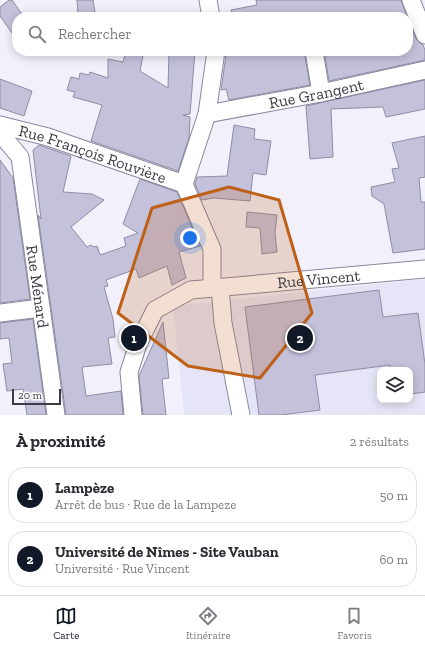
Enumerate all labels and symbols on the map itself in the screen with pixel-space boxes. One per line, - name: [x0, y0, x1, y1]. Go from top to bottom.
- street label: Rue Grangent: [267, 74, 365, 112]
- street label: Rue François Rouvière: [17, 121, 169, 187]
- your location: [180, 228, 200, 248]
- street label: Rue Ménard: [23, 244, 53, 329]
- street label: Rue Vincent: [276, 265, 361, 292]
- pin: 1: [121, 323, 147, 353]
- pin: 2: [287, 323, 313, 353]
- scale bar: [12, 387, 61, 406]

